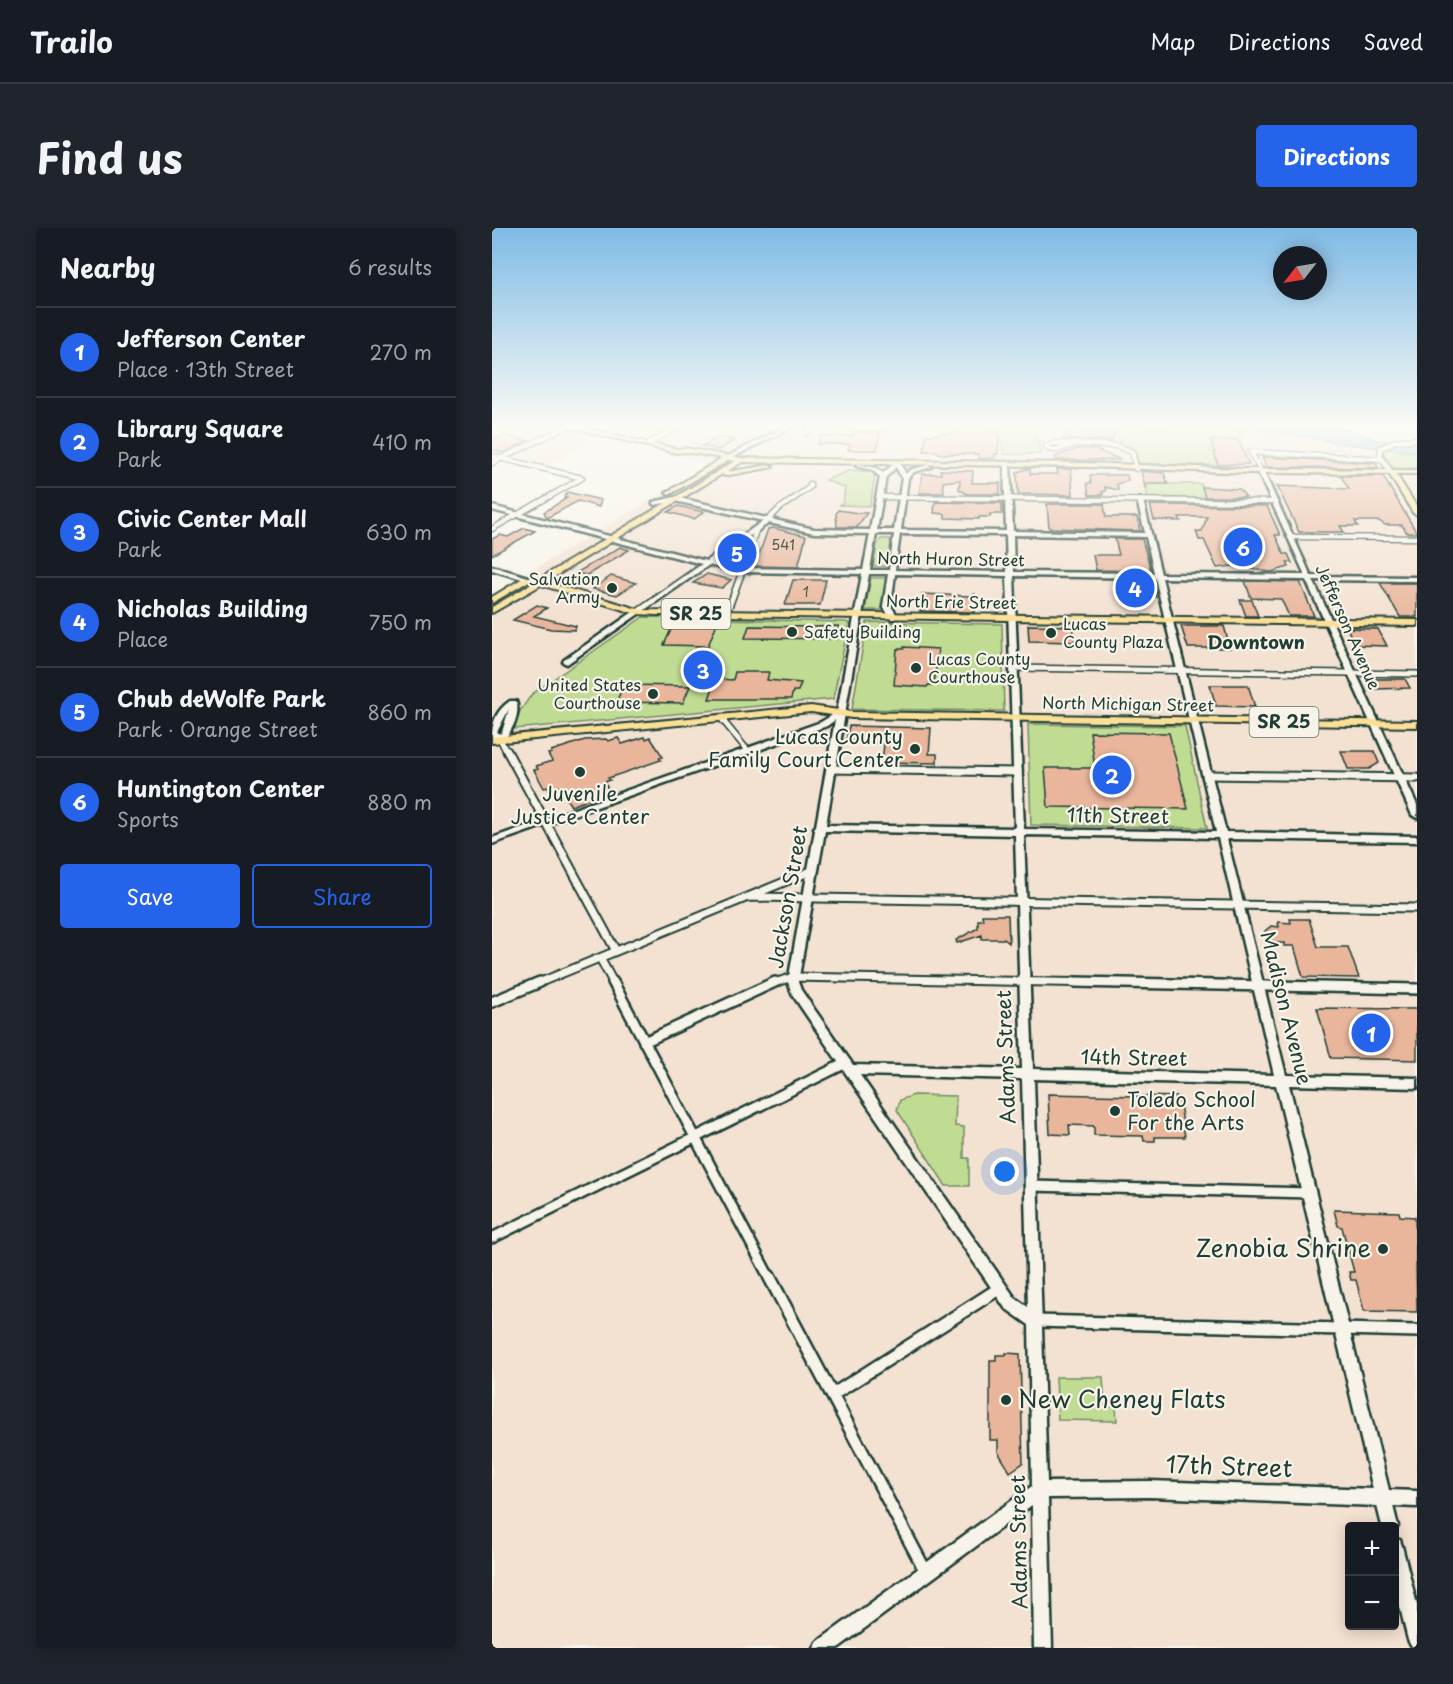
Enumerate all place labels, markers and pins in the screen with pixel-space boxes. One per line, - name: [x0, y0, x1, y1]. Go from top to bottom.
- pin: 6: [1224, 524, 1263, 570]
- pin: 5: [718, 530, 756, 576]
- place label: Salvation Army: [528, 566, 600, 608]
- pin: 4: [1116, 566, 1154, 610]
- marker: Salvation Army: [605, 581, 619, 595]
- place label: Lucas County Plaza: [1063, 611, 1163, 653]
- place label: Safety Building: [804, 619, 921, 643]
- marker: Safety Building: [785, 625, 799, 639]
- marker: Lucas County Plaza: [1044, 626, 1058, 640]
- place label: Lucas County Courthouse: [928, 646, 1030, 688]
- pin: 3: [684, 648, 722, 692]
- marker: Lucas County Courthouse: [909, 661, 923, 675]
- place label: United States Courthouse: [537, 672, 641, 714]
- marker: United States Courthouse: [646, 687, 660, 701]
- place label: Lucas County Family Court Center: [708, 721, 904, 774]
- marker: Lucas County Family Court Center: [908, 742, 922, 756]
- pin: 2: [1092, 752, 1132, 798]
- marker: Juvenile Justice Center: [573, 765, 587, 779]
- place label: Juvenile Justice Center: [511, 778, 650, 831]
- pin: 1: [1352, 1010, 1390, 1056]
- place label: Toledo School For the Arts: [1127, 1084, 1256, 1137]
- marker: Toledo School For the Arts: [1108, 1104, 1122, 1118]
- place label: Zenobia Shrine: [1196, 1229, 1371, 1265]
- marker: Zenobia Shrine: [1376, 1242, 1390, 1256]
- place label: New Cheney Flats: [1018, 1380, 1226, 1416]
- marker: New Cheney Flats: [999, 1393, 1013, 1407]

